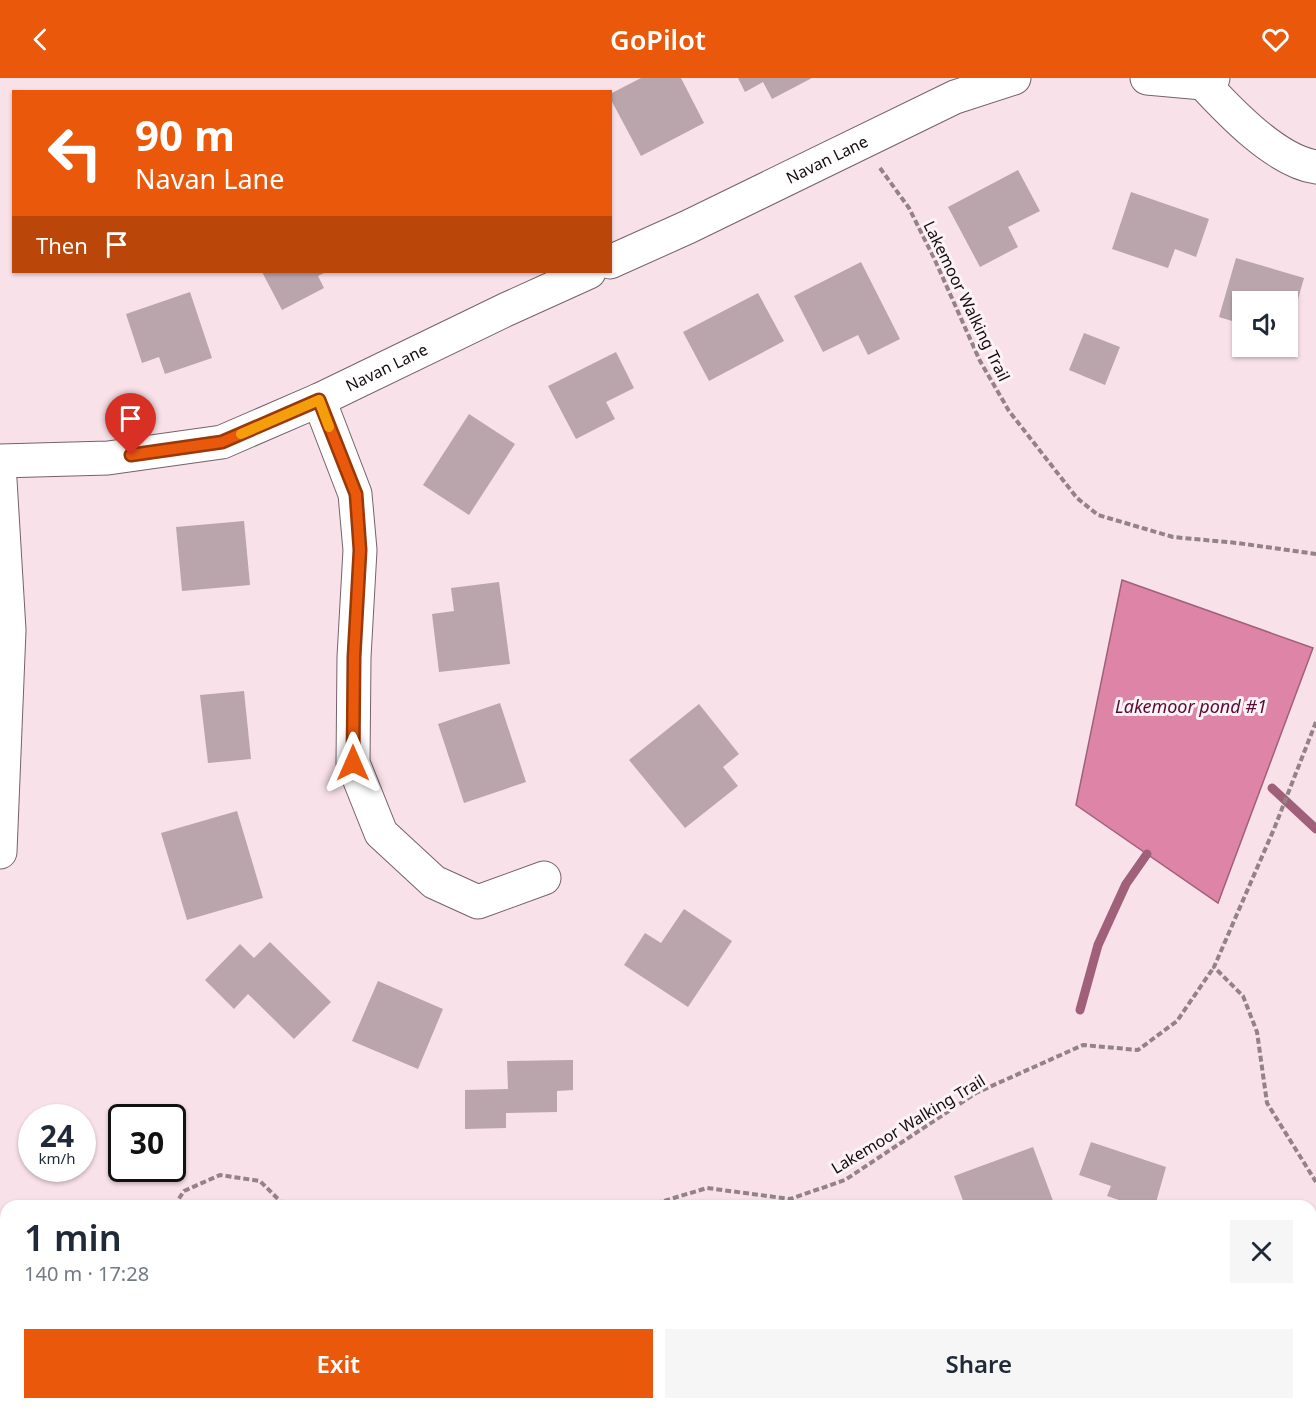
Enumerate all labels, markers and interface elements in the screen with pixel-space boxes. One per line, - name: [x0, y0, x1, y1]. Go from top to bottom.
- text: GoPilot: [610, 21, 706, 58]
- icon: back: [24, 23, 57, 56]
- icon: heart: [1259, 23, 1292, 56]
- text: 90 m: [135, 106, 235, 163]
- icon: left: [36, 114, 114, 192]
- street label: Navan Lane: [782, 130, 872, 189]
- text: Navan Lane: [135, 160, 284, 197]
- street label: Lakemoor Walking Trail: [919, 217, 1015, 385]
- icon: arrive: [100, 228, 133, 261]
- text: Then: [36, 230, 88, 260]
- map controls: [1232, 291, 1298, 357]
- button: sound: [1232, 291, 1298, 357]
- street label: Navan Lane: [342, 338, 431, 396]
- pin: [105, 393, 156, 455]
- icon: arrive: [114, 402, 147, 435]
- water label: Lakemoor pond #1: [1115, 694, 1267, 718]
- position arrow: [321, 731, 385, 795]
- street label: Lakemoor Walking Trail: [827, 1069, 989, 1179]
- speed limit sign: 30: [108, 1104, 186, 1182]
- text: 24: [40, 1115, 74, 1156]
- text: km/h: [39, 1148, 75, 1168]
- text: 1 min: [24, 1213, 122, 1262]
- button: close: [1230, 1220, 1293, 1283]
- text: 140 m · 17:28: [24, 1260, 149, 1287]
- button: Exit: [24, 1329, 653, 1398]
- button: Share: [665, 1329, 1293, 1398]

